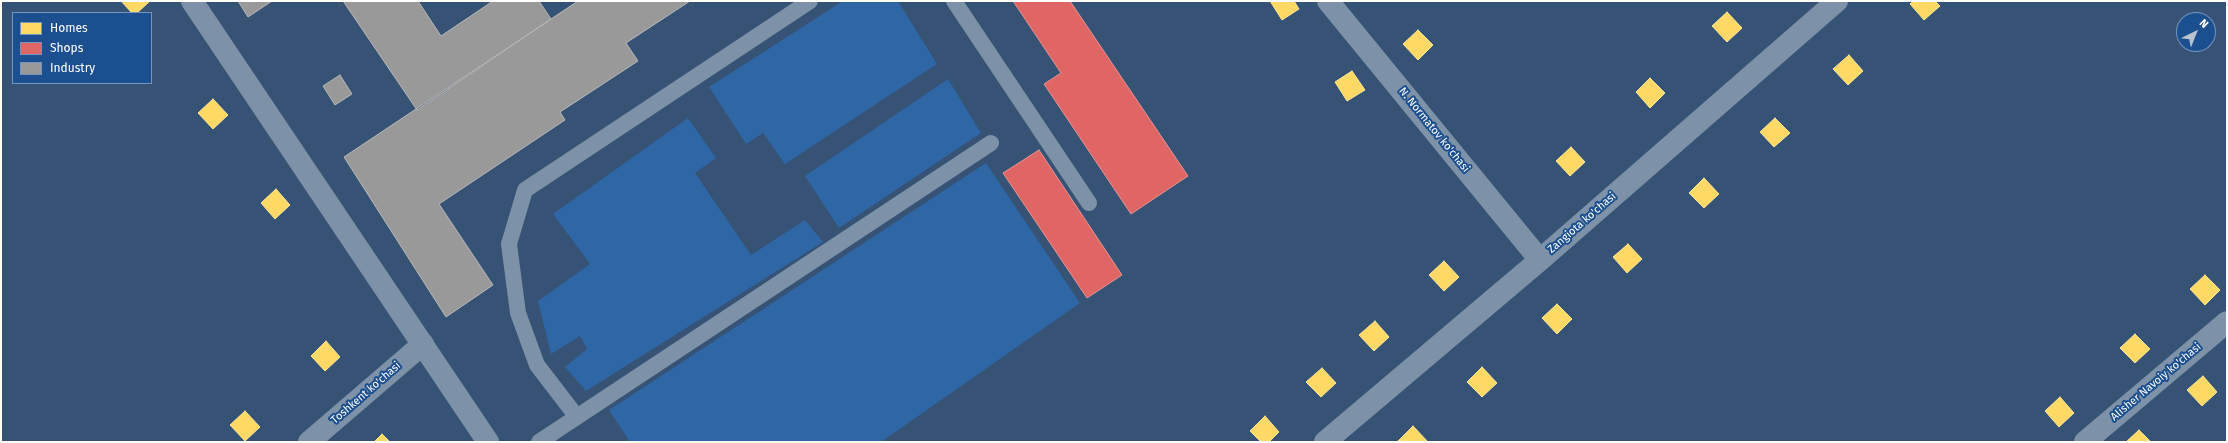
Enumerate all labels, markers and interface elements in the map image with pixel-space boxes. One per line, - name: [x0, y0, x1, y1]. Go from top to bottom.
- legend: [12, 12, 152, 84]
- north arrow: [2176, 12, 2216, 52]
- text: N: [2197, 16, 2211, 31]
- text: Homes: [50, 21, 88, 35]
- text: Shops: [50, 41, 83, 55]
- text: Industry: [50, 61, 95, 75]
- street label: N. Normatov ko'chasi: [1396, 85, 1472, 175]
- street label: Zangiota ko'chasi: [1545, 190, 1619, 256]
- street label: Alisher Navoiy ko'chasi: [2108, 340, 2204, 424]
- street label: Toshkent ko'chasi: [328, 359, 404, 427]

